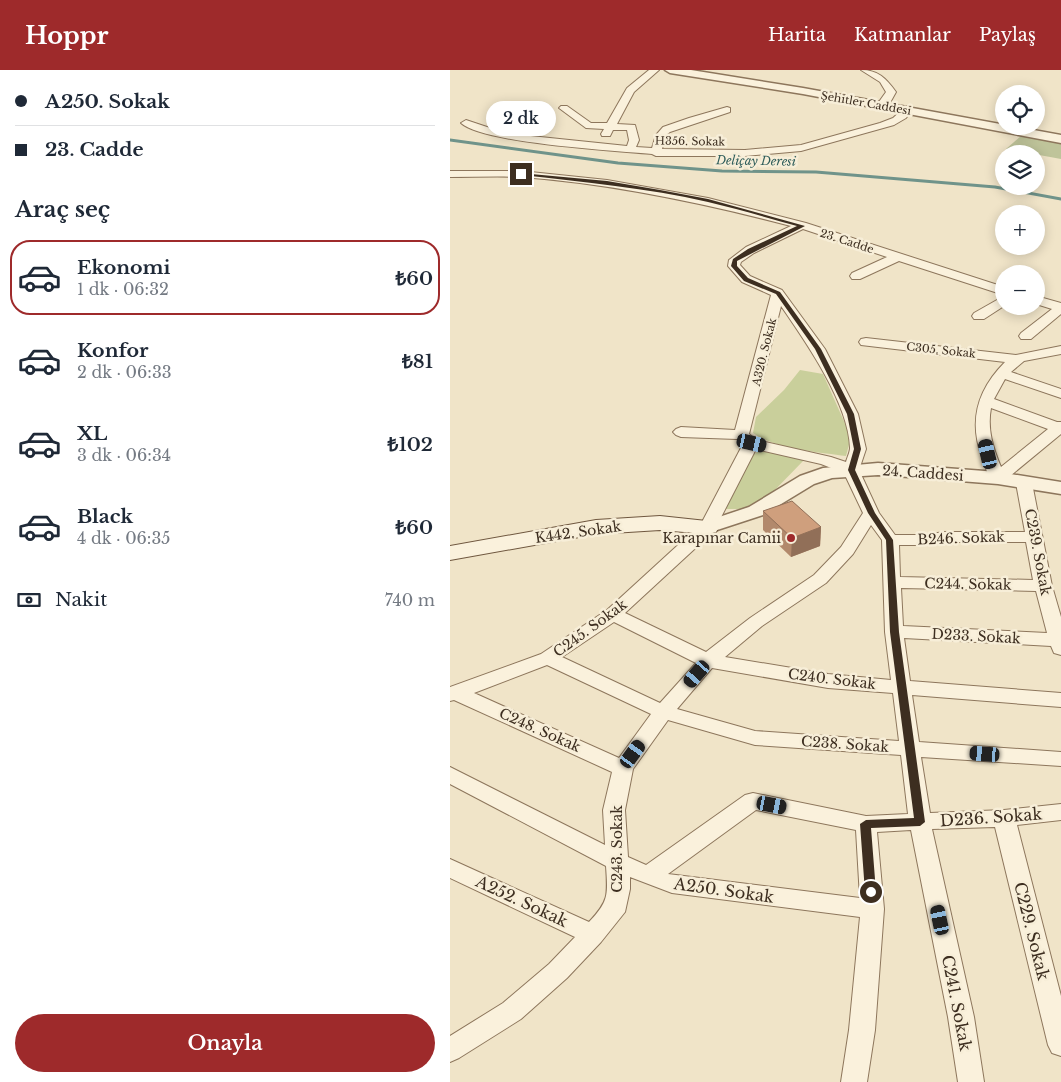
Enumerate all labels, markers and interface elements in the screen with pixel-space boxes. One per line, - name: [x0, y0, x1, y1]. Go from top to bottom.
- text: Hoppr: [25, 21, 108, 50]
- text: Harita: [768, 24, 826, 46]
- text: Katmanlar: [854, 24, 951, 46]
- text: Paylaş: [979, 24, 1036, 46]
- map controls: [995, 85, 1045, 315]
- button: locate: [995, 85, 1045, 135]
- street label: Şehitler Caddesi: [820, 88, 913, 118]
- text: A250. Sokak: [45, 90, 170, 113]
- callout: 2 dk: [486, 102, 556, 136]
- text: 2 dk: [503, 108, 539, 128]
- street label: H356. Sokak: [655, 133, 725, 149]
- text: 23. Cadde: [45, 138, 144, 161]
- button: layers: [995, 145, 1045, 195]
- water label: Deliçay Deresi: [715, 152, 797, 169]
- route end: [510, 163, 532, 185]
- text: Araç seç: [15, 196, 110, 223]
- button: +: [995, 205, 1045, 255]
- street label: 23. Cadde: [818, 226, 876, 256]
- icon: car: [17, 255, 62, 300]
- text: Ekonomi: [77, 256, 170, 279]
- button: −: [995, 265, 1045, 315]
- text: ₺60: [395, 267, 433, 290]
- text: 1 dk · 06:32: [77, 279, 169, 299]
- street label: A320. Sokak: [749, 316, 779, 388]
- icon: car: [17, 338, 62, 383]
- text: Konfor: [77, 339, 149, 362]
- street label: C305. Sokak: [906, 339, 977, 361]
- text: ₺81: [402, 350, 433, 373]
- text: 2 dk · 06:33: [77, 362, 172, 382]
- icon: car: [17, 421, 62, 466]
- text: XL: [77, 422, 107, 445]
- car: [735, 432, 768, 454]
- text: ₺102: [388, 433, 433, 456]
- car: [977, 438, 998, 470]
- text: 3 dk · 06:34: [77, 445, 171, 465]
- street label: 24. Caddesi: [882, 461, 965, 485]
- icon: car: [17, 504, 62, 549]
- text: Black: [77, 505, 133, 528]
- street label: C239. Sokak: [1021, 507, 1055, 597]
- text: ₺60: [395, 516, 433, 539]
- street label: K442. Sokak: [534, 517, 623, 547]
- street label: B246. Sokak: [917, 527, 1005, 549]
- text: 4 dk · 06:35: [77, 528, 170, 548]
- place label: Karapınar Camii: [662, 529, 781, 547]
- marker: Karapınar Camii: [785, 532, 797, 544]
- street label: C244. Sokak: [924, 574, 1012, 594]
- icon: cash: [15, 586, 43, 614]
- text: Nakit: [55, 588, 107, 611]
- text: 740 m: [385, 590, 435, 610]
- street label: C245. Sokak: [550, 595, 631, 661]
- street label: D233. Sokak: [931, 625, 1021, 647]
- car: [681, 658, 712, 690]
- street label: C240. Sokak: [787, 665, 877, 693]
- street label: C248. Sokak: [496, 704, 584, 756]
- street label: C238. Sokak: [801, 732, 890, 756]
- car: [618, 737, 647, 771]
- car: [969, 745, 1000, 763]
- car: [755, 795, 788, 815]
- street label: D236. Sokak: [939, 803, 1043, 831]
- street label: C243. Sokak: [608, 805, 626, 893]
- street label: A252. Sokak: [472, 871, 571, 931]
- street label: A250. Sokak: [672, 873, 775, 907]
- street label: C229. Sokak: [1010, 880, 1054, 982]
- route start: [860, 881, 882, 903]
- car: [929, 904, 950, 936]
- street label: C241. Sokak: [938, 953, 976, 1053]
- button: Onayla: [15, 1014, 435, 1072]

